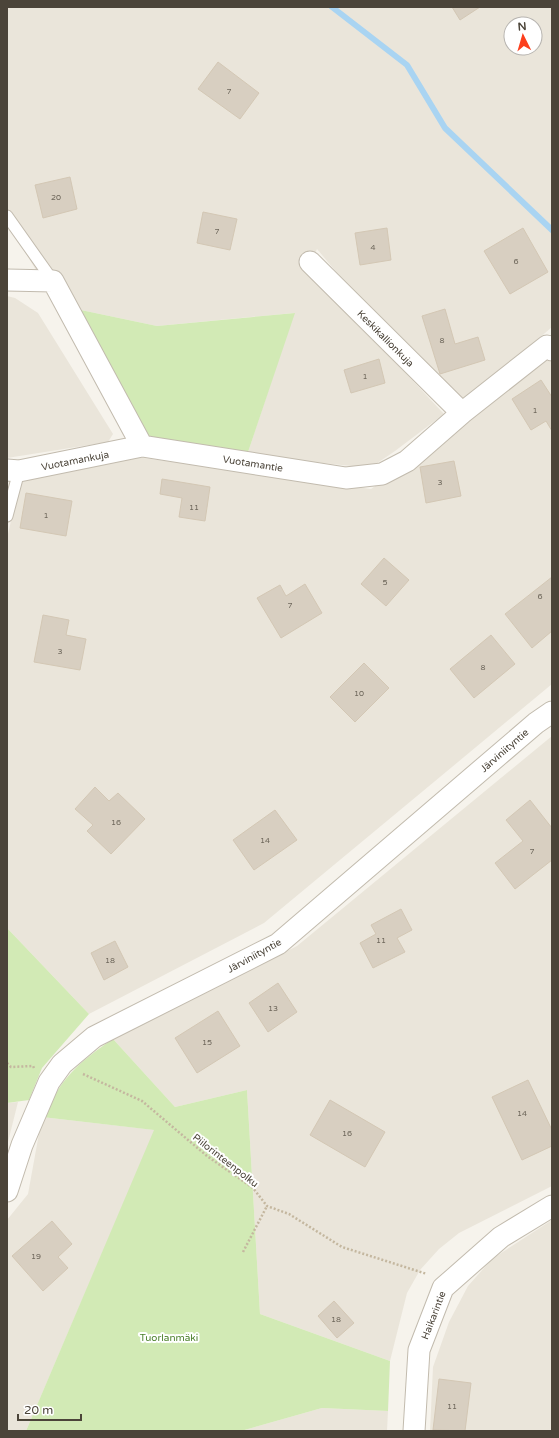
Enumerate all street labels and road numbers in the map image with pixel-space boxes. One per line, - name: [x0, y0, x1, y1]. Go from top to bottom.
- street label: Keskikallionkuja: [354, 308, 416, 370]
- street label: Vuotamankuja: [40, 449, 110, 473]
- street label: Vuotamantie: [222, 453, 284, 475]
- street label: Järviniityntie: [478, 726, 532, 775]
- street label: Järviniityntie: [225, 936, 284, 976]
- street label: Piilorinteenpolku: [190, 1131, 261, 1190]
- street label: Haikarintie: [419, 1289, 449, 1341]

